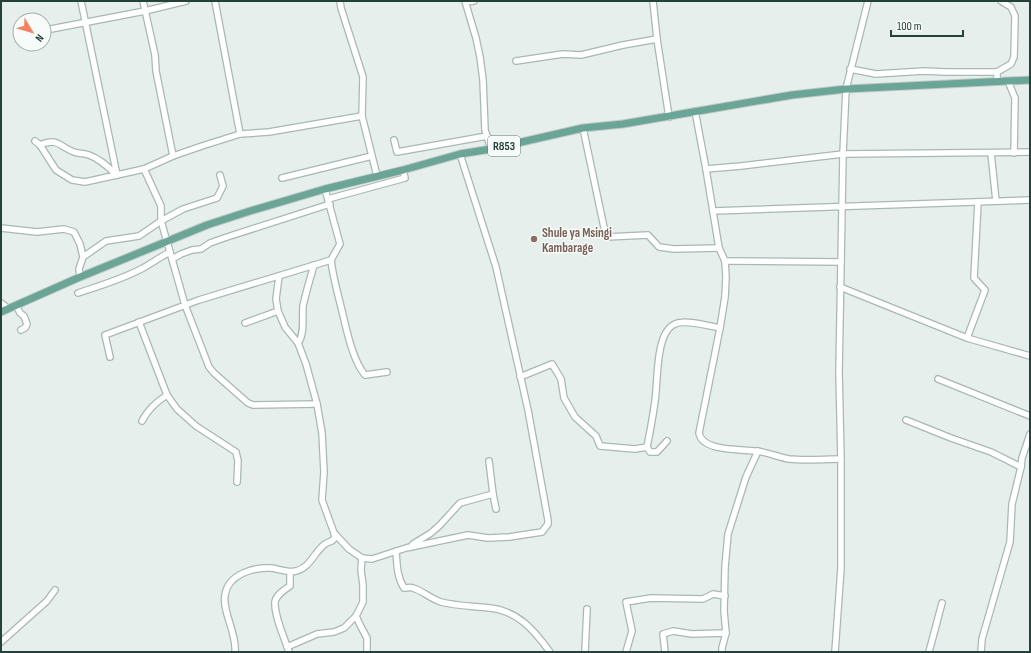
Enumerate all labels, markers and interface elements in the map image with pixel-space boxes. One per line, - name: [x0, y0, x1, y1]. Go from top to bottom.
- north arrow: [12, 12, 52, 52]
- scale bar: [891, 12, 963, 38]
- text: 100 m: [897, 19, 922, 34]
- text: N: [32, 32, 46, 44]
- road number: R853: [488, 136, 520, 156]
- place label: Shule ya Msingi Kambarage: [542, 225, 612, 256]
- marker: Shule ya Msingi Kambarage: [529, 234, 539, 244]

